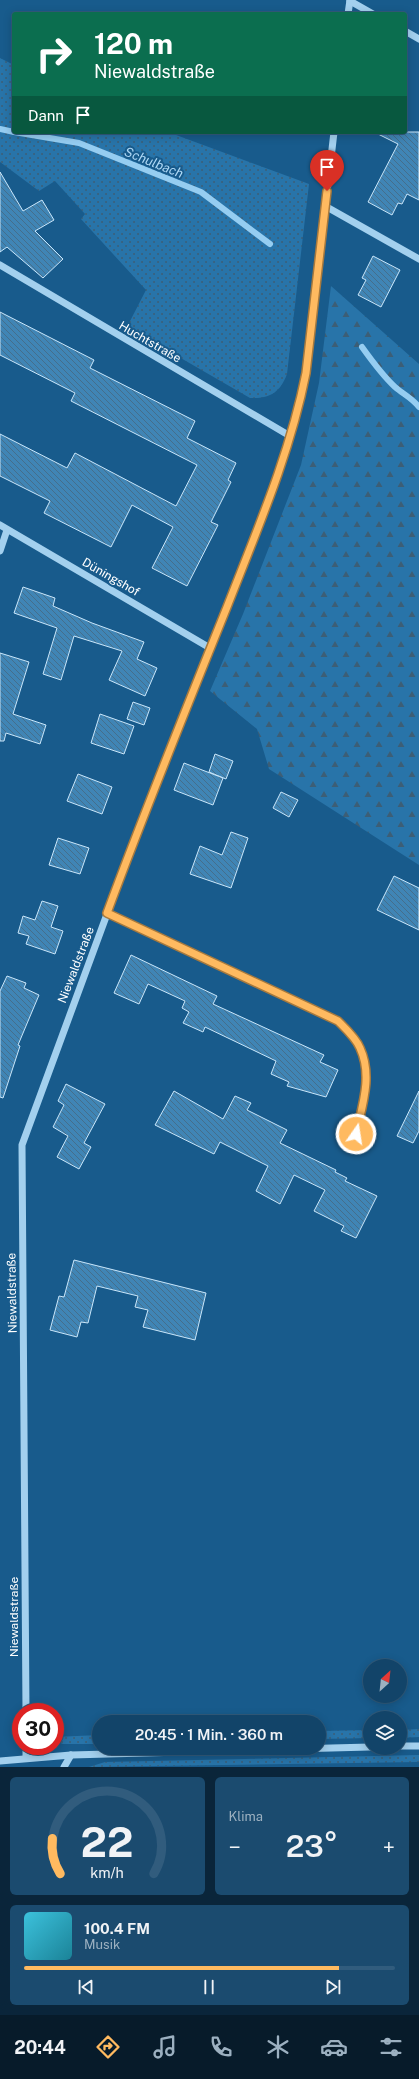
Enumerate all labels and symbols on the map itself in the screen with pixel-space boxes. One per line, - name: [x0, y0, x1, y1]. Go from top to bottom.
- water label: Schulbach: [122, 144, 185, 181]
- pin: [310, 150, 344, 191]
- street label: Huchtstraße: [116, 319, 184, 366]
- street label: Düningshof: [80, 555, 142, 599]
- street label: Niewaldstraße: [55, 925, 97, 1005]
- position arrow: [335, 1113, 377, 1155]
- street label: Niewaldstraße: [4, 1252, 20, 1333]
- street label: Niewaldstraße: [7, 1576, 21, 1657]
- north arrow: [363, 1659, 407, 1703]
- speed limit sign: 30: [12, 1703, 64, 1755]

